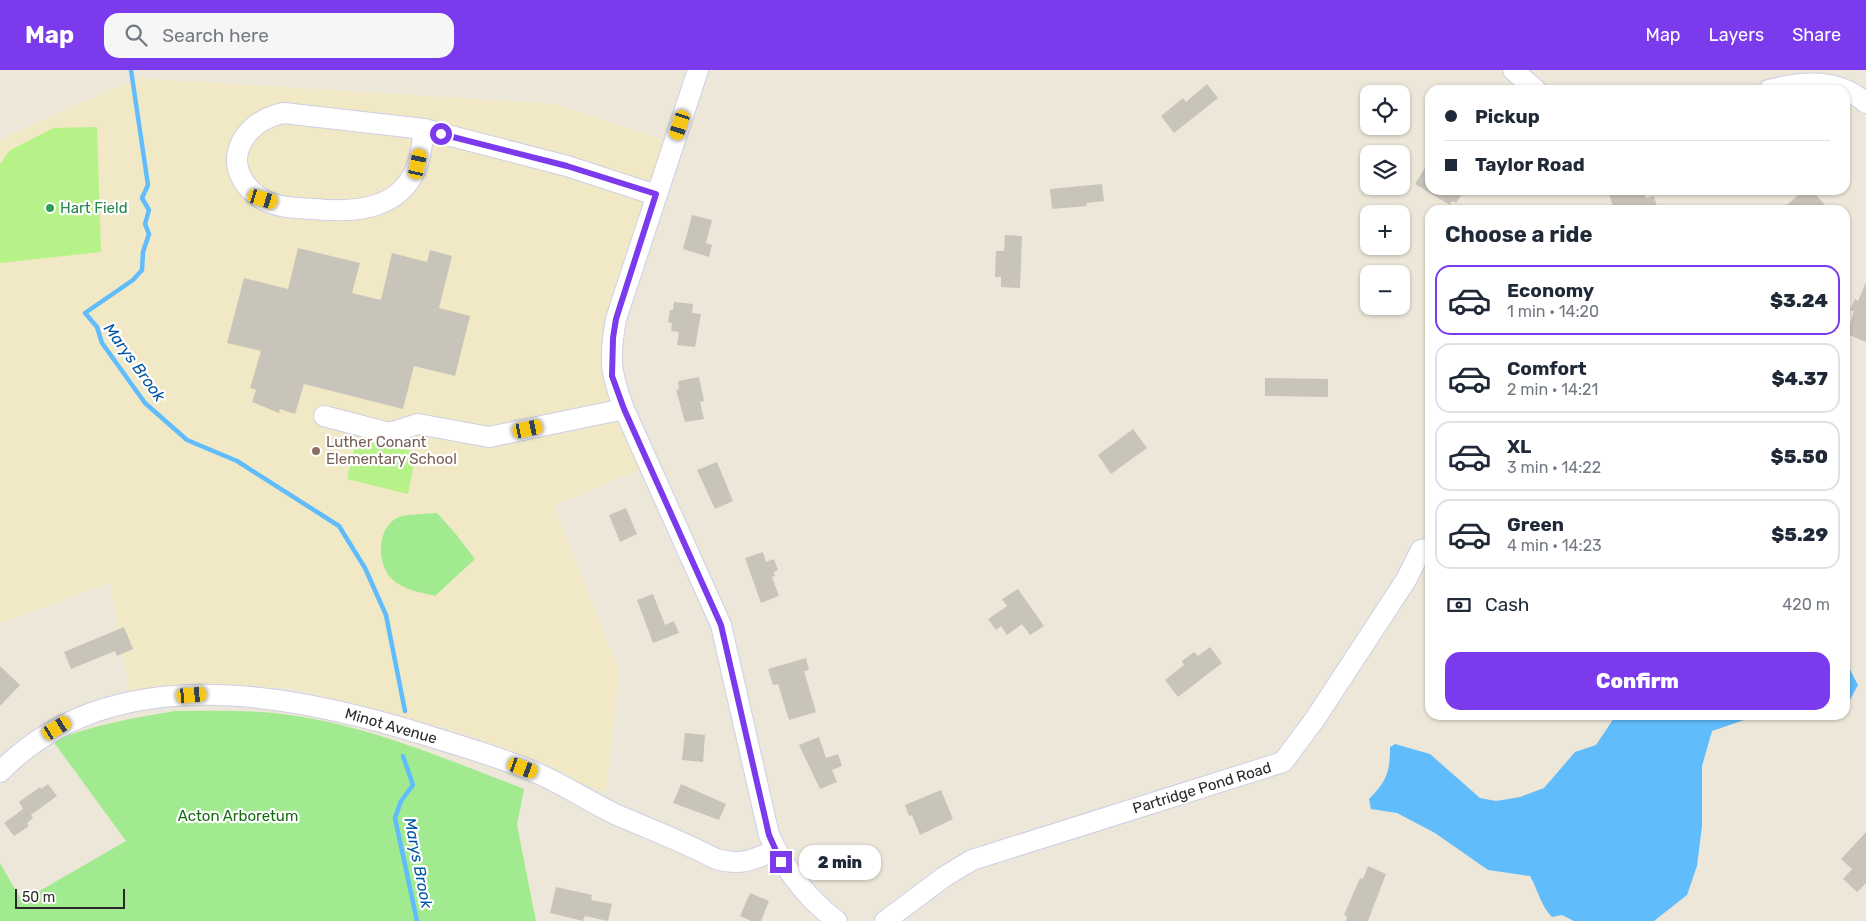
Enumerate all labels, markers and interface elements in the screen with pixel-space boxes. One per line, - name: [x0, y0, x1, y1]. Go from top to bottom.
- search box: [104, 13, 454, 58]
- text: Map: [25, 21, 74, 49]
- icon: search: [122, 21, 150, 49]
- text: Search here: [162, 24, 269, 47]
- text: Map: [1646, 24, 1681, 46]
- text: Layers: [1709, 24, 1764, 46]
- text: Share: [1792, 24, 1841, 46]
- map controls: [1360, 85, 1410, 315]
- button: locate: [1360, 85, 1410, 135]
- text: Pickup: [1475, 105, 1540, 128]
- car: [668, 108, 691, 142]
- route start: [430, 123, 452, 145]
- button: layers: [1360, 145, 1410, 195]
- car: [407, 148, 428, 180]
- text: Taylor Road: [1475, 153, 1585, 176]
- car: [246, 187, 279, 211]
- place label: Hart Field: [60, 199, 128, 217]
- marker: Hart Field: [44, 202, 56, 214]
- button: +: [1360, 205, 1410, 255]
- text: Choose a ride: [1445, 221, 1592, 248]
- button: −: [1360, 265, 1410, 315]
- icon: car: [1447, 278, 1492, 323]
- text: Economy: [1507, 279, 1594, 302]
- text: $3.24: [1770, 289, 1828, 312]
- text: 1 min · 14:20: [1507, 302, 1599, 321]
- water label: Marys Brook: [100, 319, 170, 406]
- icon: car: [1447, 356, 1492, 401]
- text: Comfort: [1507, 357, 1587, 380]
- text: $4.37: [1771, 367, 1828, 390]
- text: 2 min · 14:21: [1507, 380, 1598, 399]
- car: [511, 419, 544, 439]
- place label: Luther Conant Elementary School: [326, 433, 457, 468]
- icon: car: [1447, 434, 1492, 479]
- text: XL: [1507, 435, 1531, 458]
- marker: Luther Conant Elementary School: [310, 445, 322, 457]
- text: $5.50: [1771, 445, 1828, 468]
- text: 3 min · 14:22: [1507, 458, 1601, 477]
- icon: car: [1447, 512, 1492, 557]
- text: Green: [1507, 513, 1564, 536]
- text: $5.29: [1771, 523, 1828, 546]
- text: 4 min · 14:23: [1507, 536, 1602, 555]
- icon: cash: [1445, 591, 1473, 619]
- text: Cash: [1485, 593, 1529, 616]
- text: 420 m: [1782, 595, 1830, 614]
- button: Confirm: [1445, 652, 1830, 710]
- car: [176, 686, 207, 704]
- street label: Minot Avenue: [343, 704, 439, 748]
- car: [40, 714, 73, 742]
- car: [506, 756, 539, 780]
- street label: Partridge Pond Road: [1131, 758, 1273, 818]
- park label: Acton Arboretum: [178, 807, 298, 825]
- water label: Marys Brook: [400, 816, 437, 911]
- callout: 2 min: [798, 844, 881, 880]
- route end: [770, 851, 792, 873]
- text: 2 min: [818, 853, 862, 872]
- scale bar: [15, 886, 125, 909]
- text: 50 m: [22, 889, 55, 906]

